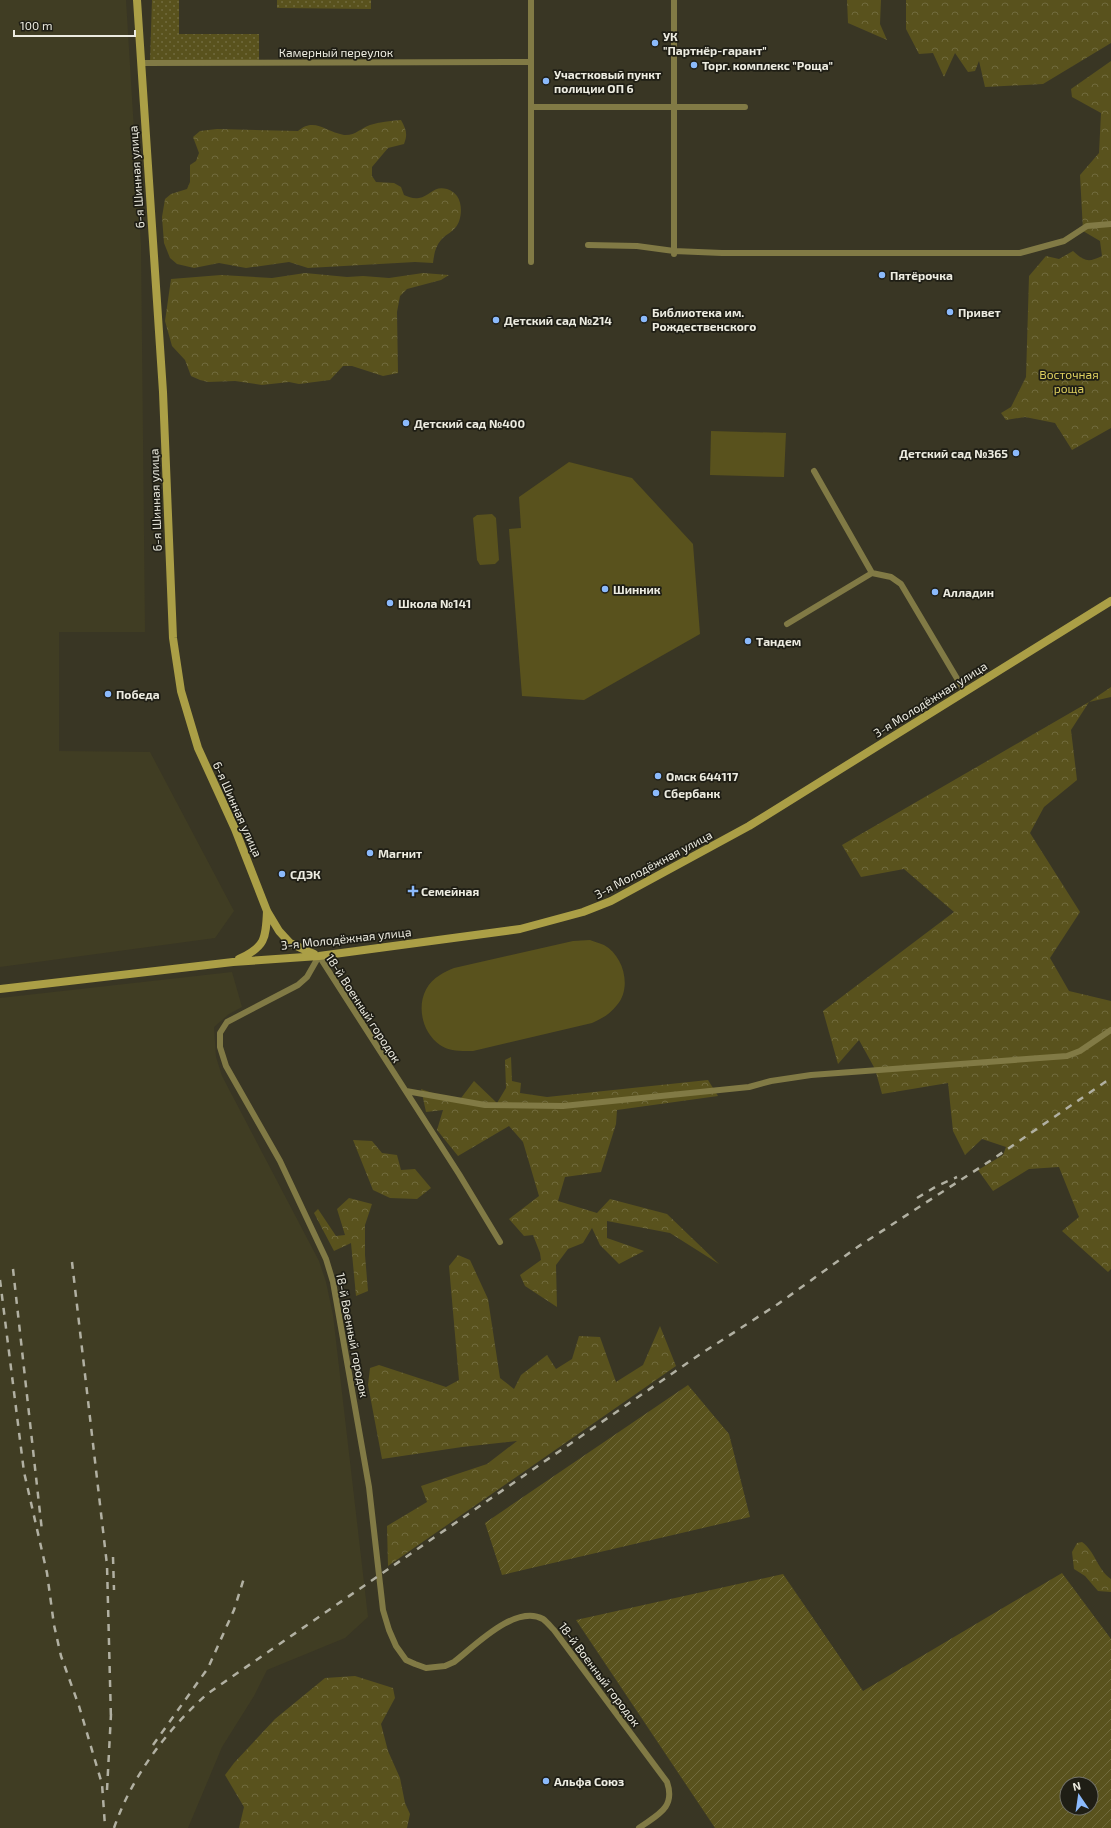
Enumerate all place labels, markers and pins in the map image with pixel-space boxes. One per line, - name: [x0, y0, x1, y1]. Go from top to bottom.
- place label: УК "Партнёр-гарант": [663, 29, 767, 57]
- marker: УК "Партнёр-гарант": [650, 38, 660, 48]
- place label: Торг. комплекс "Роща": [702, 58, 833, 72]
- marker: Торг. комплекс "Роща": [689, 60, 699, 70]
- place label: Участковый пункт полиции ОП 6: [554, 67, 661, 95]
- marker: Участковый пункт полиции ОП 6: [541, 76, 551, 86]
- place label: Пятёрочка: [890, 268, 953, 282]
- marker: Пятёрочка: [877, 270, 887, 280]
- place label: Библиотека им. Рождественского: [652, 305, 756, 333]
- place label: Привет: [958, 305, 1001, 319]
- marker: Привет: [945, 307, 955, 317]
- place label: Детский сад №214: [504, 313, 612, 327]
- marker: Библиотека им. Рождественского: [639, 314, 649, 324]
- marker: Детский сад №214: [491, 315, 501, 325]
- place label: Детский сад №400: [414, 416, 525, 430]
- marker: Детский сад №400: [401, 418, 411, 428]
- place label: Детский сад №365: [899, 446, 1008, 460]
- marker: Детский сад №365: [1011, 448, 1021, 458]
- place label: Шинник: [613, 582, 661, 596]
- marker: Шинник: [600, 584, 610, 594]
- place label: Алладин: [943, 585, 994, 599]
- marker: Алладин: [930, 587, 940, 597]
- place label: Школа №141: [398, 596, 471, 610]
- marker: Школа №141: [385, 598, 395, 608]
- place label: Тандем: [756, 634, 801, 648]
- marker: Тандем: [743, 636, 753, 646]
- place label: Победа: [116, 687, 160, 701]
- marker: Победа: [103, 689, 113, 699]
- place label: Омск 644117: [666, 769, 739, 783]
- marker: Омск 644117: [653, 771, 663, 781]
- place label: Сбербанк: [664, 786, 720, 800]
- marker: Сбербанк: [651, 788, 661, 798]
- place label: Магнит: [378, 846, 422, 860]
- marker: Магнит: [365, 848, 375, 858]
- place label: СДЭК: [290, 867, 321, 881]
- marker: СДЭК: [277, 869, 287, 879]
- place label: Семейная: [421, 884, 479, 898]
- marker: Семейная: [408, 886, 418, 896]
- place label: Альфа Союз: [554, 1774, 624, 1788]
- marker: Альфа Союз: [541, 1776, 551, 1786]

